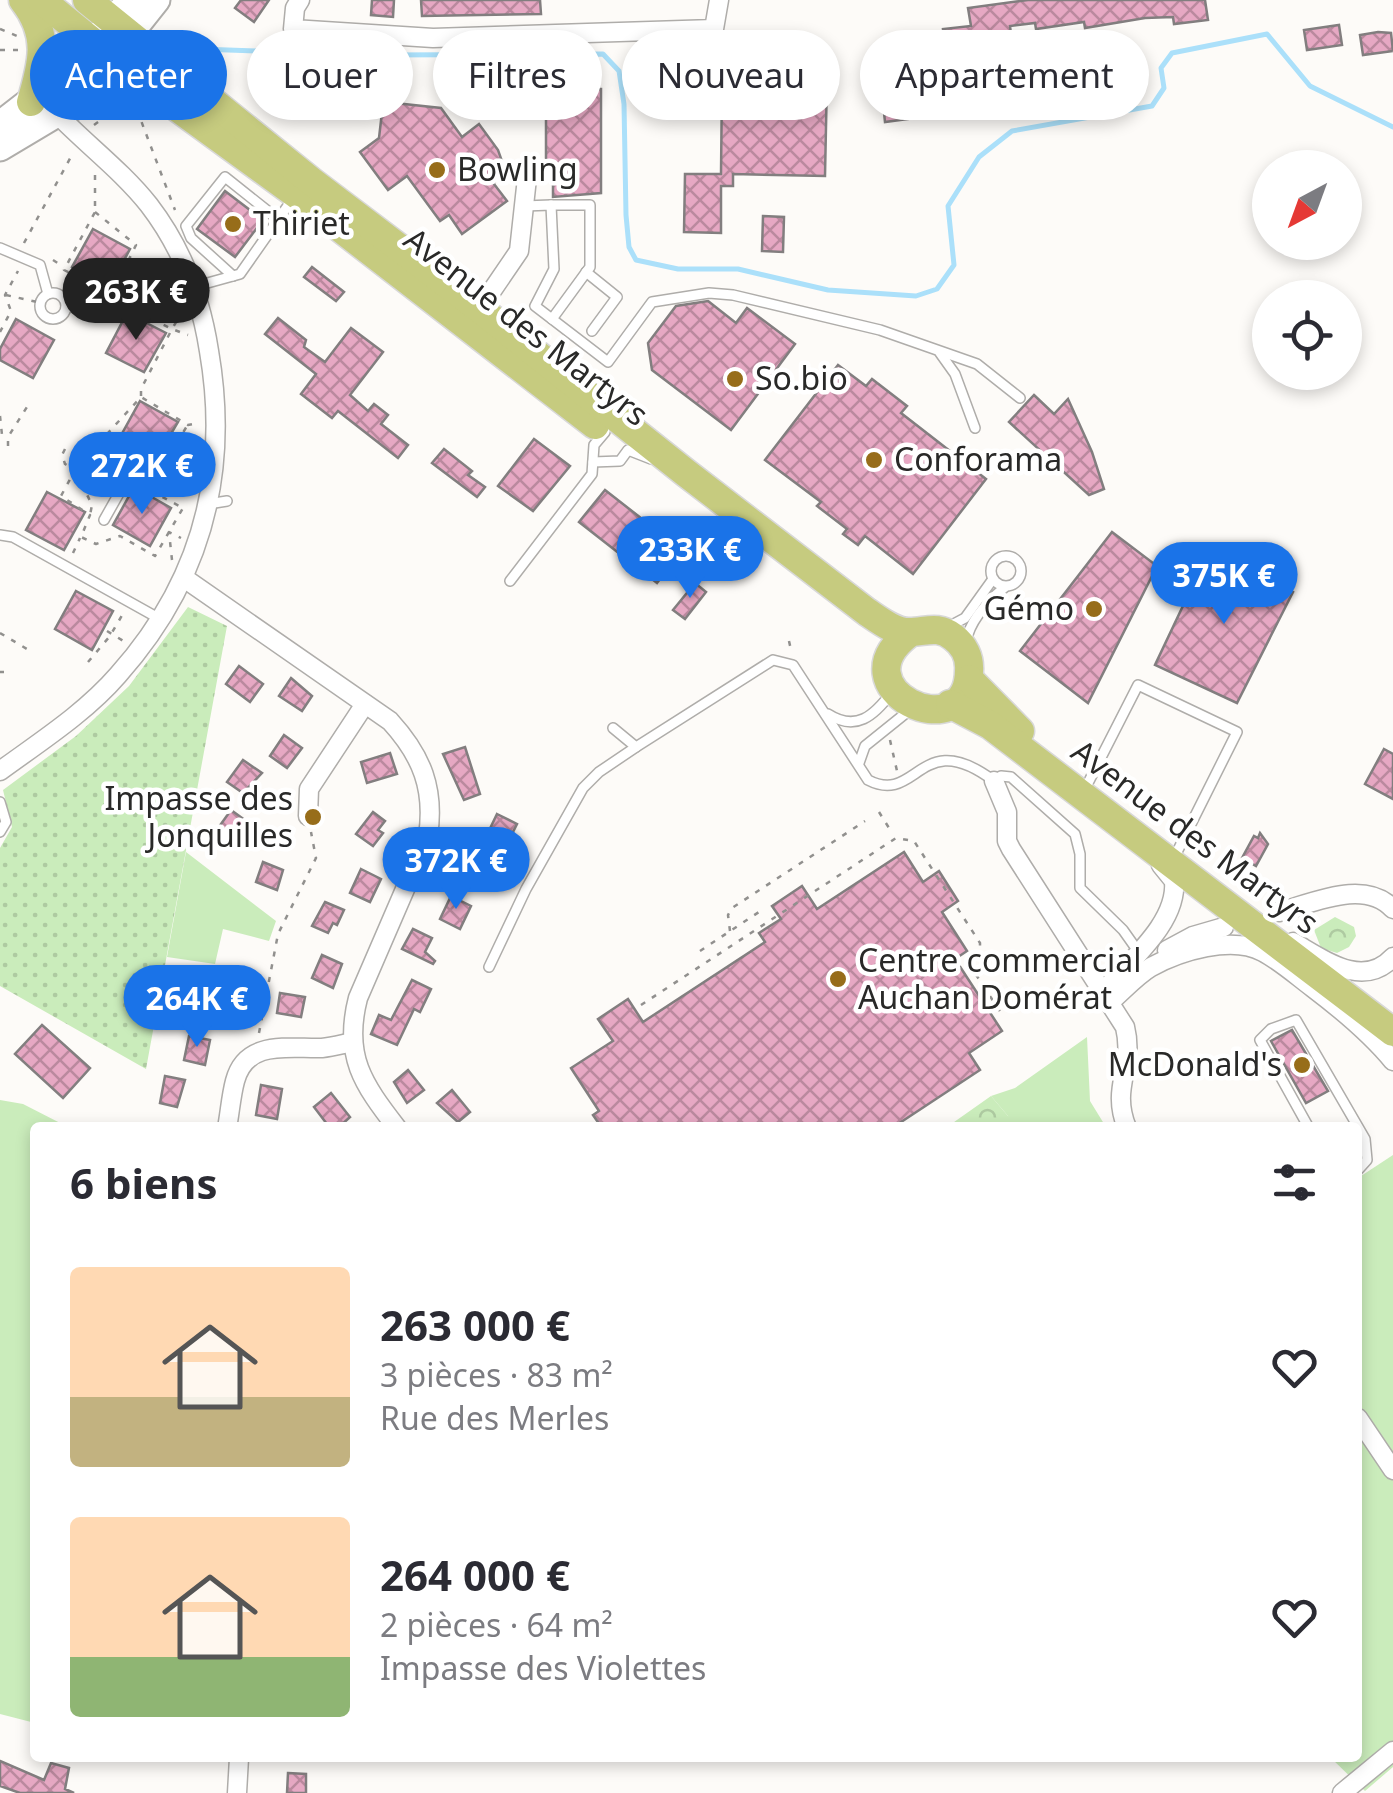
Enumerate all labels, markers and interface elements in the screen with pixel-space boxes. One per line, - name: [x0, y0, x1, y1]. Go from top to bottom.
- chip: Acheter: [30, 30, 227, 120]
- chip: Louer: [247, 30, 413, 120]
- chip: Filtres: [433, 30, 602, 120]
- chip: Nouveau: [622, 30, 840, 120]
- chip: Appartement: [860, 30, 1149, 120]
- place label: Bowling: [457, 147, 578, 190]
- north arrow: [1252, 150, 1362, 260]
- map controls: [1252, 150, 1362, 390]
- marker: Bowling: [426, 159, 448, 181]
- place label: Thiriet: [253, 201, 350, 244]
- marker: Thiriet: [222, 213, 244, 235]
- street label: Avenue des Martyrs: [396, 217, 658, 435]
- pin: 263K €: [55, 258, 217, 343]
- text: 263K €: [85, 269, 187, 312]
- button: locate: [1252, 280, 1362, 390]
- place label: So.bio: [755, 356, 848, 399]
- marker: So.bio: [724, 368, 746, 390]
- pin: 272K €: [61, 432, 223, 517]
- place label: Conforama: [894, 437, 1062, 480]
- text: 272K €: [91, 443, 193, 486]
- marker: Conforama: [863, 449, 885, 471]
- pin: 233K €: [609, 516, 771, 601]
- text: 233K €: [639, 527, 741, 570]
- pin: 375K €: [1143, 542, 1305, 627]
- text: 375K €: [1173, 553, 1275, 596]
- place label: Gémo: [983, 586, 1074, 629]
- marker: Gémo: [1083, 598, 1105, 620]
- street label: Avenue des Martyrs: [1064, 729, 1328, 943]
- place label: Impasse des Jonquilles: [105, 776, 293, 856]
- marker: Impasse des Jonquilles: [302, 806, 324, 828]
- pin: 372K €: [375, 827, 537, 912]
- text: 372K €: [405, 838, 507, 881]
- place label: Centre commercial Auchan Domérat: [858, 938, 1142, 1018]
- pin: 264K €: [116, 965, 278, 1050]
- marker: Centre commercial Auchan Domérat: [827, 968, 849, 990]
- text: 264K €: [146, 976, 248, 1019]
- place label: McDonald's: [1108, 1042, 1282, 1085]
- marker: McDonald's: [1291, 1054, 1313, 1076]
- text: 6 biens: [70, 1154, 218, 1211]
- icon: filters: [1267, 1155, 1322, 1210]
- text: 263 000 €: [380, 1296, 570, 1353]
- icon: home: [150, 1307, 270, 1427]
- icon: heart: [1267, 1340, 1322, 1395]
- text: 3 pièces · 83 m²: [380, 1353, 613, 1396]
- text: Rue des Merles: [380, 1396, 609, 1439]
- text: 264 000 €: [380, 1546, 570, 1603]
- icon: home: [150, 1557, 270, 1677]
- icon: heart: [1267, 1590, 1322, 1645]
- text: 2 pièces · 64 m²: [380, 1603, 613, 1646]
- text: Impasse des Violettes: [380, 1646, 706, 1689]

